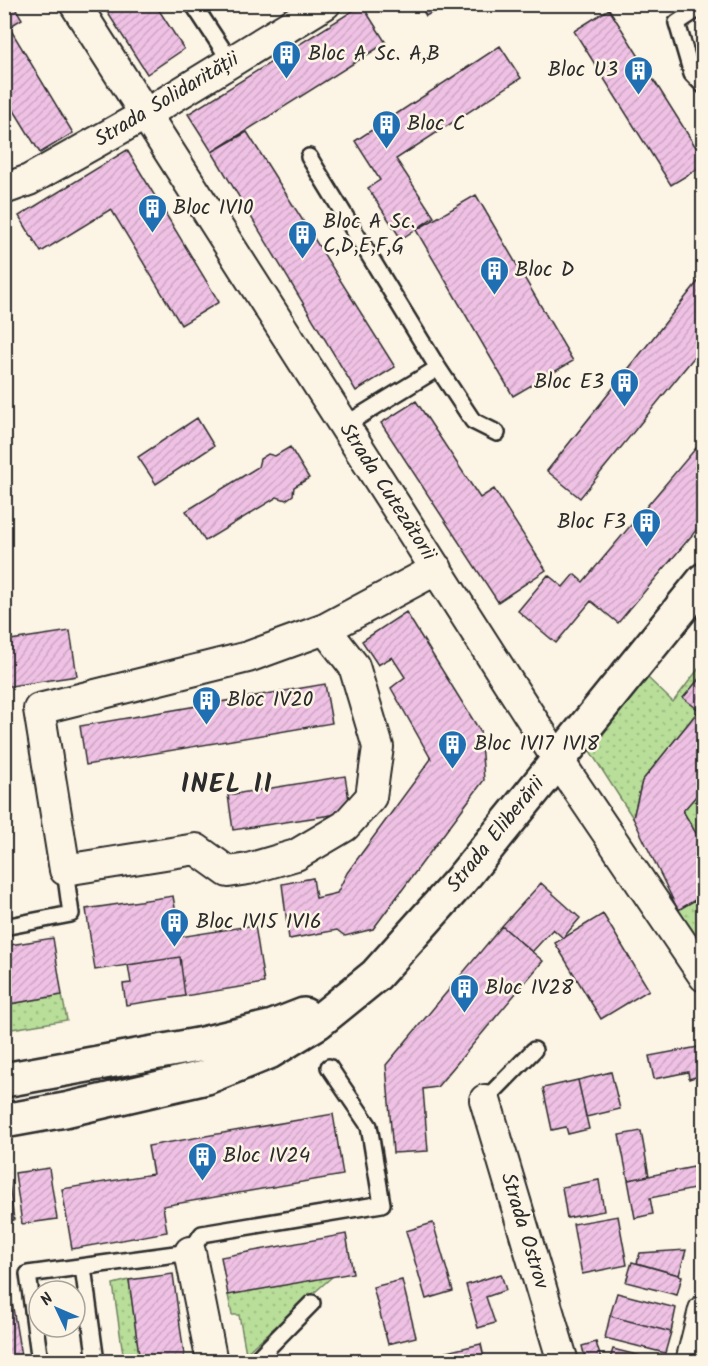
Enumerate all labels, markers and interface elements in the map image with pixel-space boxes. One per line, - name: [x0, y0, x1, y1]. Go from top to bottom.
- building icon: Bloc A Sc. A,B: [271, 38, 303, 80]
- place label: Bloc A Sc. A,B: [308, 38, 440, 71]
- street label: Strada Solidarității: [88, 43, 246, 156]
- place label: Bloc U3: [548, 54, 618, 87]
- building icon: Bloc U3: [623, 54, 655, 96]
- building icon: Bloc C: [370, 108, 402, 150]
- place label: Bloc C: [407, 108, 465, 141]
- building icon: Bloc IV10: [136, 192, 168, 234]
- place label: Bloc IV10: [173, 192, 254, 225]
- place label: Bloc A Sc. C,D,E,F,G: [323, 206, 415, 263]
- building icon: Bloc A Sc. C,D,E,F,G: [286, 218, 318, 260]
- building icon: Bloc D: [478, 254, 510, 296]
- place label: Bloc D: [515, 254, 574, 287]
- place label: Bloc E3: [534, 366, 604, 399]
- building icon: Bloc E3: [609, 366, 641, 408]
- street label: Strada Cutezătorii: [330, 416, 445, 568]
- place label: Bloc F3: [557, 506, 626, 539]
- building icon: Bloc F3: [631, 506, 663, 548]
- building icon: Bloc IV20: [190, 684, 222, 726]
- place label: Bloc IV20: [227, 684, 313, 717]
- building icon: Bloc IV17 IV18: [437, 728, 469, 770]
- place label: Bloc IV17 IV18: [474, 728, 599, 761]
- district label: INEL II: [181, 763, 273, 806]
- street label: Strada Eliberării: [439, 769, 554, 900]
- building icon: Bloc IV15 IV16: [159, 906, 191, 948]
- place label: Bloc IV15 IV16: [196, 906, 322, 939]
- building icon: Bloc IV28: [448, 972, 480, 1014]
- place label: Bloc IV28: [485, 972, 574, 1005]
- building icon: Bloc IV24: [186, 1140, 218, 1182]
- place label: Bloc IV24: [223, 1140, 310, 1173]
- street label: Strada Ostrov: [491, 1169, 557, 1293]
- north arrow: [27, 1279, 87, 1339]
- text: N: [35, 1287, 60, 1312]

